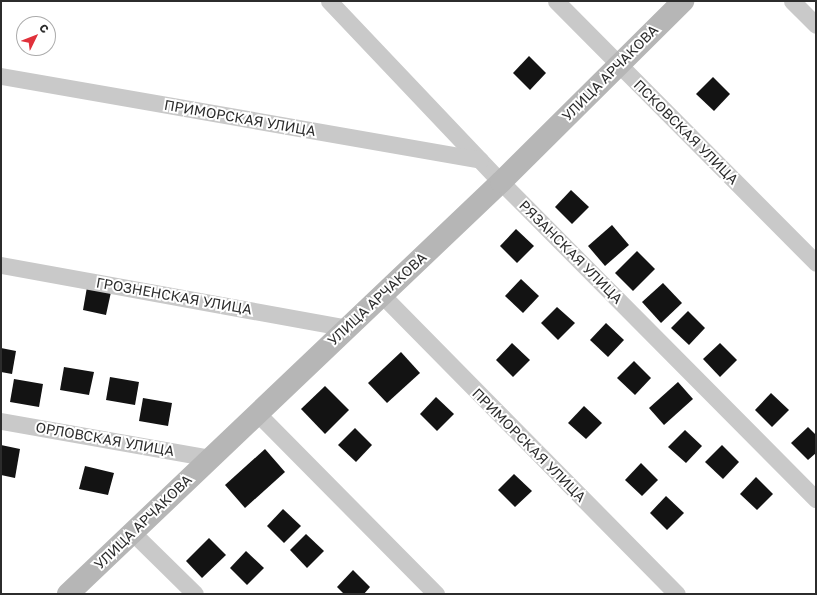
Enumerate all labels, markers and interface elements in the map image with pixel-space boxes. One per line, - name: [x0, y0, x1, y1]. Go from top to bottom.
- north arrow: [16, 16, 56, 56]
- text: С: [37, 21, 52, 35]
- street label: УЛИЦА АРЧАКОВА: [558, 21, 662, 125]
- street label: ПСКОВСКАЯ УЛИЦА: [630, 76, 742, 188]
- street label: ПРИМОРСКАЯ УЛИЦА: [163, 96, 317, 140]
- street label: РЯЗАНСКАЯ УЛИЦА: [516, 197, 626, 307]
- street label: УЛИЦА АРЧАКОВА: [324, 249, 430, 349]
- street label: ГРОЗНЕНСКАЯ УЛИЦА: [95, 274, 253, 318]
- street label: ПРИМОРСКАЯ УЛИЦА: [469, 385, 589, 505]
- street label: ОРЛОВСКАЯ УЛИЦА: [35, 419, 175, 459]
- street label: УЛИЦА АРЧАКОВА: [91, 471, 195, 573]

